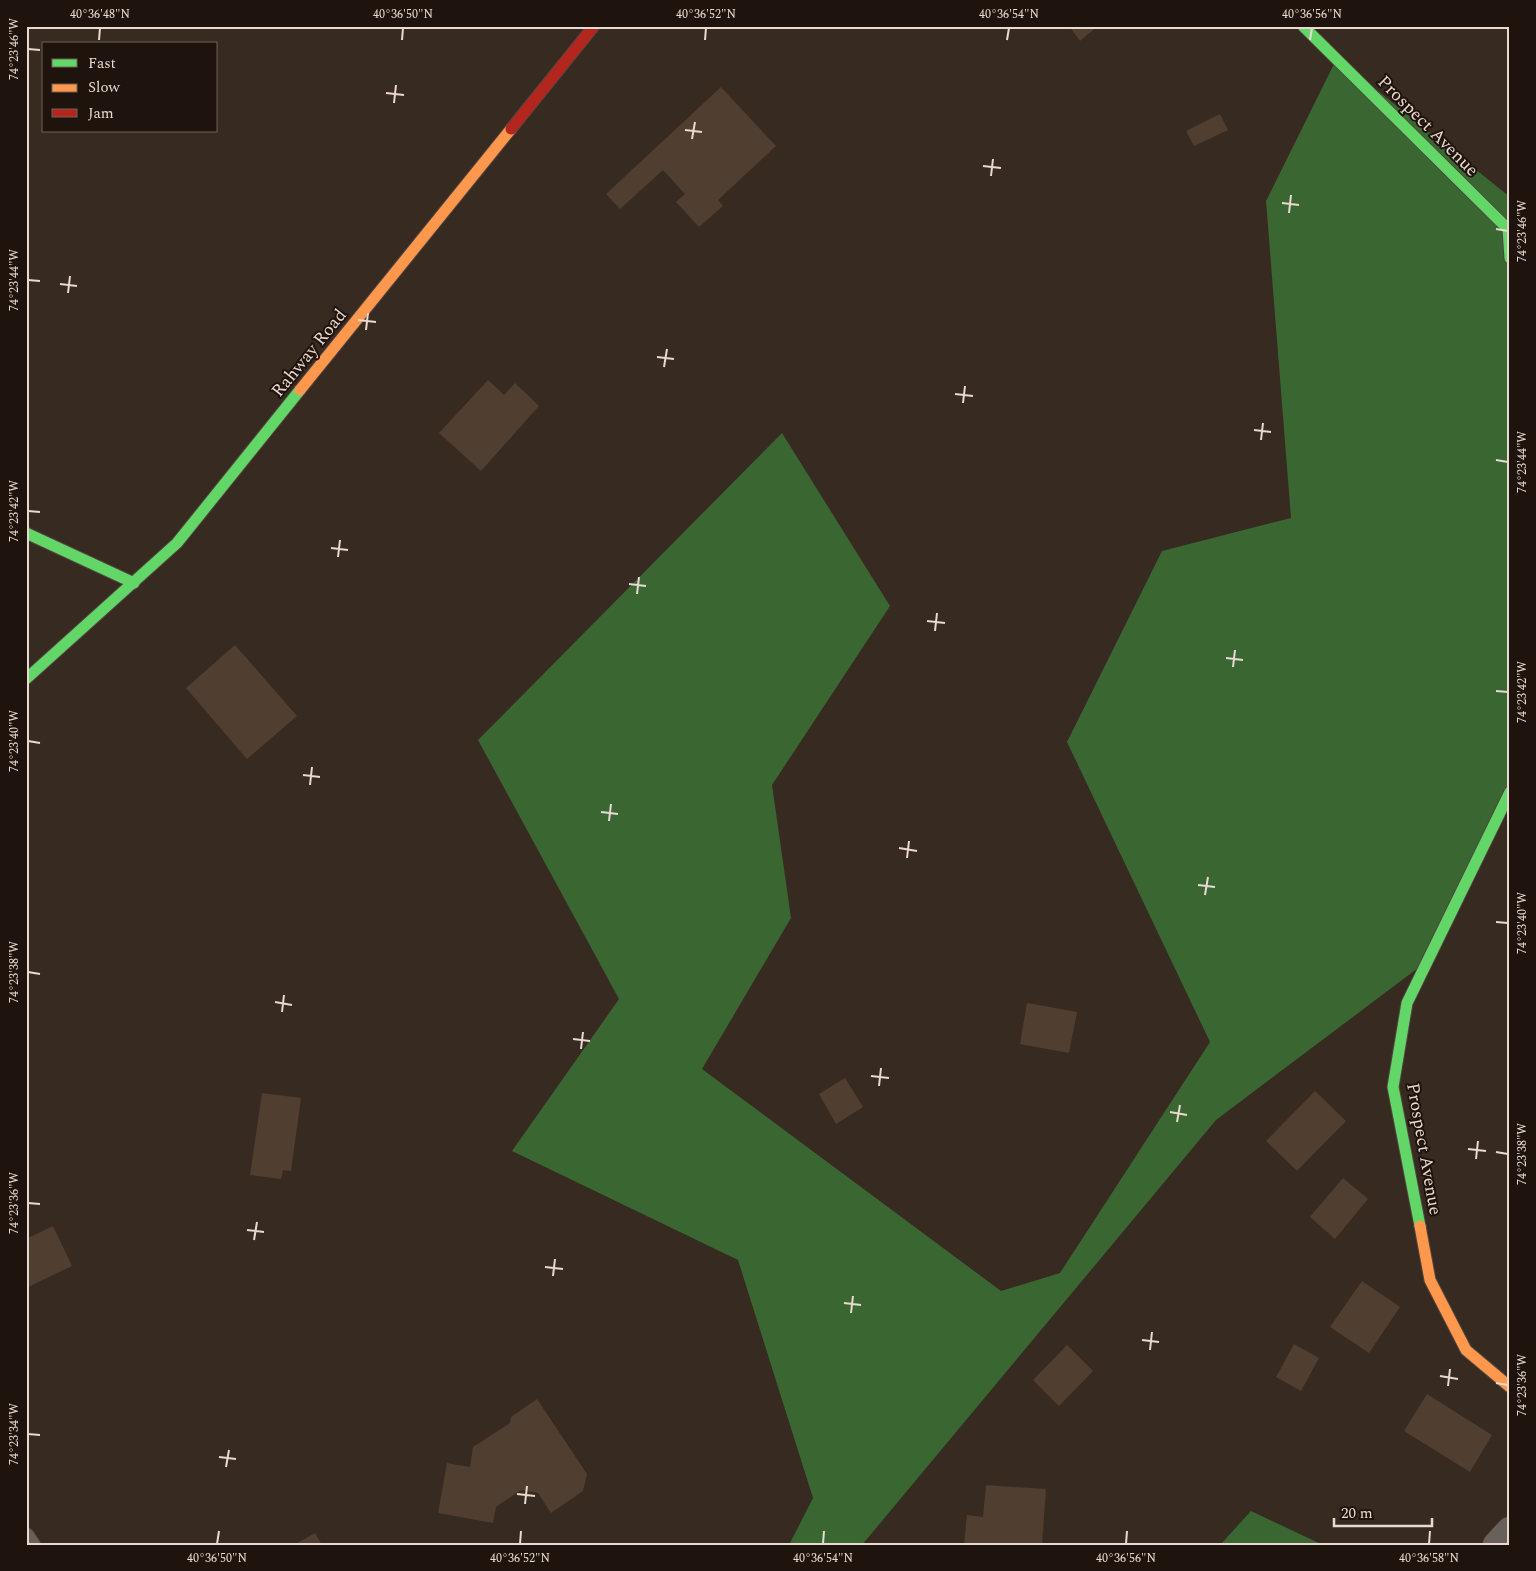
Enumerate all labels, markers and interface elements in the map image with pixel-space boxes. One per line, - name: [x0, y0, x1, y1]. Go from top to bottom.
- text: 40°36'48"N: [70, 5, 130, 24]
- text: 40°36'50"N: [373, 5, 433, 24]
- text: 40°36'52"N: [676, 5, 736, 24]
- text: 40°36'54"N: [979, 5, 1039, 24]
- text: 40°36'56"N: [1282, 5, 1342, 24]
- text: 74°23'46"W: [5, 18, 24, 80]
- legend: [42, 42, 218, 132]
- text: Fast: [88, 52, 116, 75]
- street label: Prospect Avenue: [1371, 69, 1485, 183]
- text: Slow: [88, 76, 120, 99]
- text: Jam: [88, 102, 114, 125]
- text: 74°23'46"W: [1513, 200, 1532, 262]
- text: 74°23'44"W: [5, 249, 24, 311]
- street label: Rahway Road: [265, 303, 353, 403]
- text: 74°23'44"W: [1513, 431, 1532, 493]
- text: 74°23'42"W: [5, 480, 24, 542]
- text: 74°23'42"W: [1513, 661, 1532, 723]
- text: 74°23'40"W: [5, 710, 24, 772]
- text: 74°23'40"W: [1513, 892, 1532, 954]
- text: 74°23'38"W: [5, 941, 24, 1003]
- street label: Prospect Avenue: [1399, 1081, 1449, 1217]
- text: 74°23'38"W: [1513, 1123, 1532, 1185]
- text: 74°23'36"W: [5, 1172, 24, 1234]
- text: 74°23'36"W: [1513, 1354, 1532, 1416]
- text: 74°23'34"W: [5, 1403, 24, 1465]
- scale bar: [1334, 1496, 1431, 1528]
- text: 20 m: [1341, 1502, 1373, 1525]
- text: 40°36'50"N: [187, 1549, 247, 1568]
- text: 40°36'52"N: [490, 1549, 550, 1568]
- text: 40°36'54"N: [793, 1549, 853, 1568]
- text: 40°36'56"N: [1096, 1549, 1156, 1568]
- text: 40°36'58"N: [1399, 1549, 1459, 1568]

